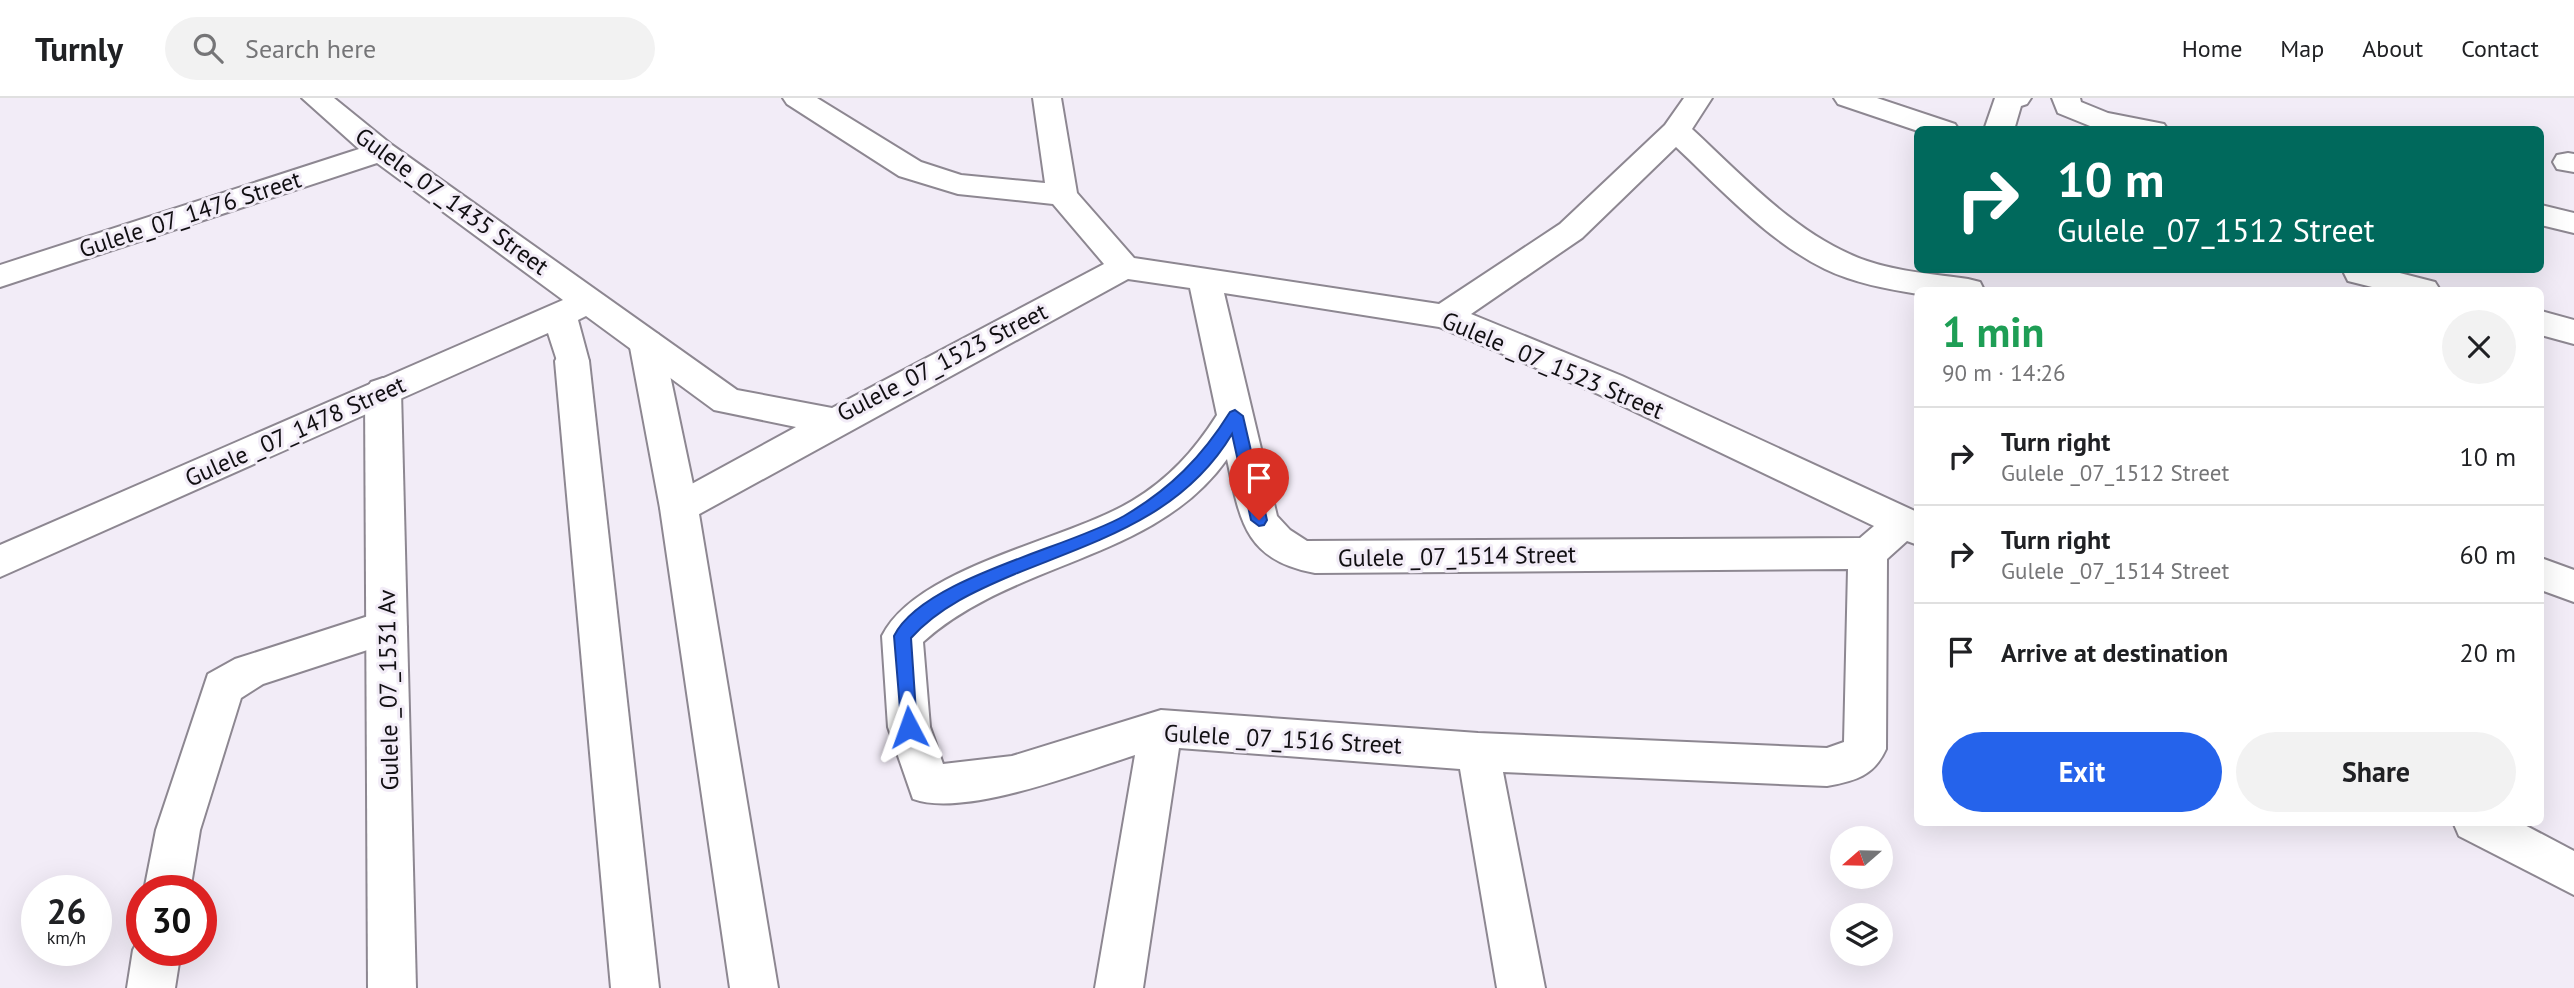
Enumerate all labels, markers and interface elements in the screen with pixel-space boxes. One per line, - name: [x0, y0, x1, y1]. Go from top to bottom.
- search box: [165, 17, 655, 80]
- text: Turnly: [35, 27, 123, 70]
- icon: search: [189, 29, 227, 67]
- text: Search here: [245, 32, 376, 65]
- text: Home: [2182, 33, 2242, 64]
- text: Map: [2280, 33, 2324, 64]
- text: About: [2362, 33, 2423, 64]
- text: Contact: [2461, 33, 2539, 64]
- street label: Gulele_07_1435 Street: [349, 120, 555, 282]
- text: 10 m: [2057, 147, 2164, 211]
- icon: right: [1942, 154, 2033, 245]
- street label: Gulele_07_1476 Street: [75, 163, 305, 265]
- text: Gulele _07_1512 Street: [2057, 209, 2375, 251]
- street label: Gulele_07_1523 Street: [832, 296, 1052, 428]
- street label: Gulele _07_1523 Street: [1437, 304, 1669, 426]
- text: 1 min: [1942, 304, 2044, 359]
- button: close: [2442, 310, 2516, 384]
- text: 90 m · 14:26: [1942, 358, 2066, 387]
- street label: Gulele _07_1478 Street: [180, 368, 410, 494]
- text: Turn right: [2001, 425, 2110, 458]
- icon: right: [1942, 437, 1980, 475]
- text: 10 m: [2460, 440, 2516, 473]
- pin: [1229, 448, 1289, 520]
- text: Gulele _07_1512 Street: [2001, 458, 2229, 487]
- icon: arrive: [1240, 459, 1278, 497]
- text: Turn right: [2001, 523, 2110, 556]
- icon: right: [1942, 535, 1980, 573]
- street label: Gulele _07_1514 Street: [1338, 538, 1576, 574]
- text: 60 m: [2460, 538, 2516, 571]
- text: Gulele _07_1514 Street: [2001, 556, 2229, 585]
- street label: Gulele _07_1531 Av: [371, 589, 405, 791]
- icon: arrive: [1942, 633, 1980, 671]
- text: Arrive at destination: [2001, 636, 2228, 669]
- text: 20 m: [2460, 636, 2516, 669]
- position arrow: [872, 690, 946, 764]
- street label: Gulele _07_1516 Street: [1163, 717, 1403, 761]
- button: Exit: [1942, 732, 2222, 812]
- button: Share: [2236, 732, 2516, 812]
- north arrow: [1830, 826, 1894, 889]
- map controls: [1830, 826, 1893, 966]
- speed limit sign: 30: [126, 875, 217, 966]
- text: 26: [47, 888, 86, 934]
- button: layers: [1830, 903, 1893, 966]
- text: km/h: [47, 926, 86, 949]

